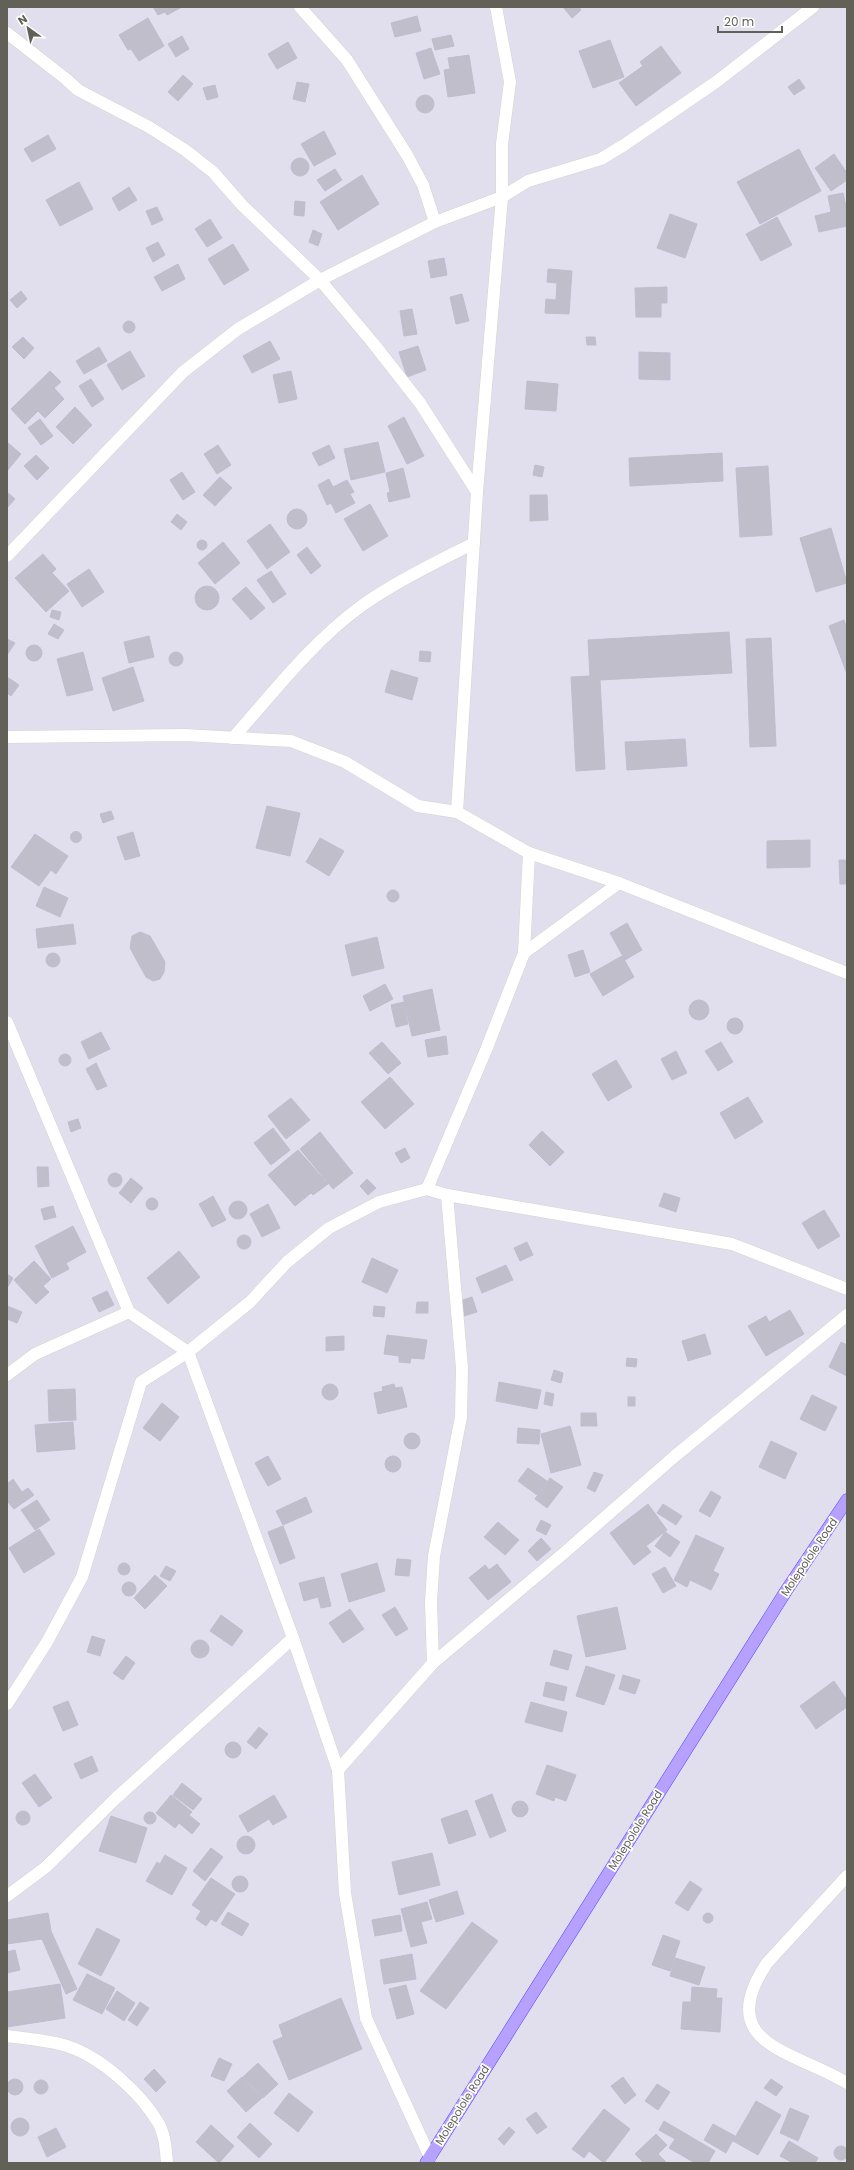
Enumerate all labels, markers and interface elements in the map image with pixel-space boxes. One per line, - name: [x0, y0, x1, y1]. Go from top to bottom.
- north arrow: [8, 8, 48, 48]
- scale bar: [718, 8, 782, 34]
- text: N: [15, 11, 30, 29]
- text: 20 m: [724, 13, 754, 30]
- street label: Molepolole Road: [777, 1515, 841, 1599]
- street label: Molepolole Road: [604, 1787, 666, 1873]
- street label: Molepolole Road: [431, 2062, 493, 2148]

